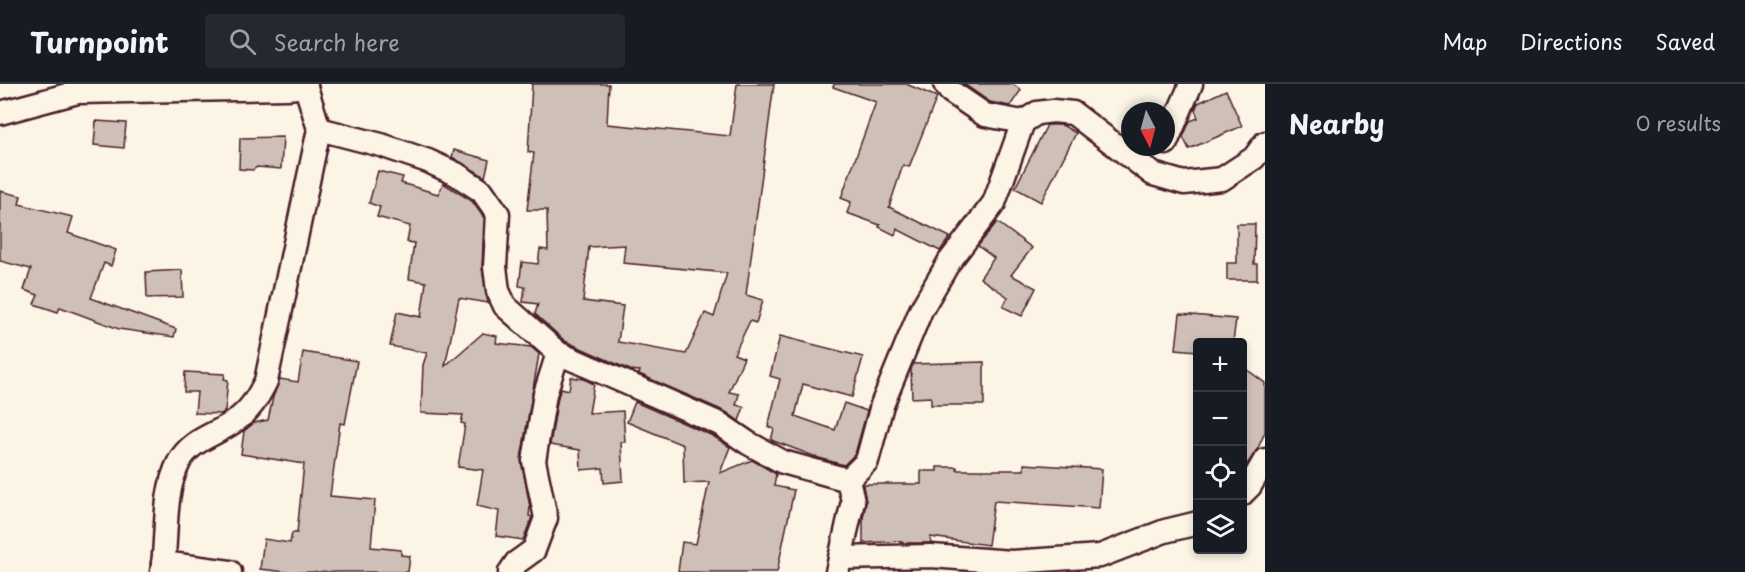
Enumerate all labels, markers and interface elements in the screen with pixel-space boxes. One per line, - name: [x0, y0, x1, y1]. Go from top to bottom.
- search box: [205, 14, 625, 68]
- text: Turnpoint: [30, 20, 169, 63]
- icon: search: [226, 25, 259, 58]
- text: Search here: [274, 25, 400, 58]
- text: Map: [1442, 25, 1487, 57]
- text: Directions: [1520, 25, 1622, 57]
- text: Saved: [1655, 25, 1715, 57]
- north arrow: [1121, 102, 1175, 156]
- text: Nearby: [1289, 104, 1384, 143]
- text: 0 results: [1636, 108, 1721, 138]
- map controls: [1193, 338, 1247, 554]
- button: +: [1193, 338, 1247, 392]
- button: −: [1193, 392, 1247, 446]
- button: locate: [1193, 446, 1247, 500]
- button: layers: [1193, 500, 1247, 554]

